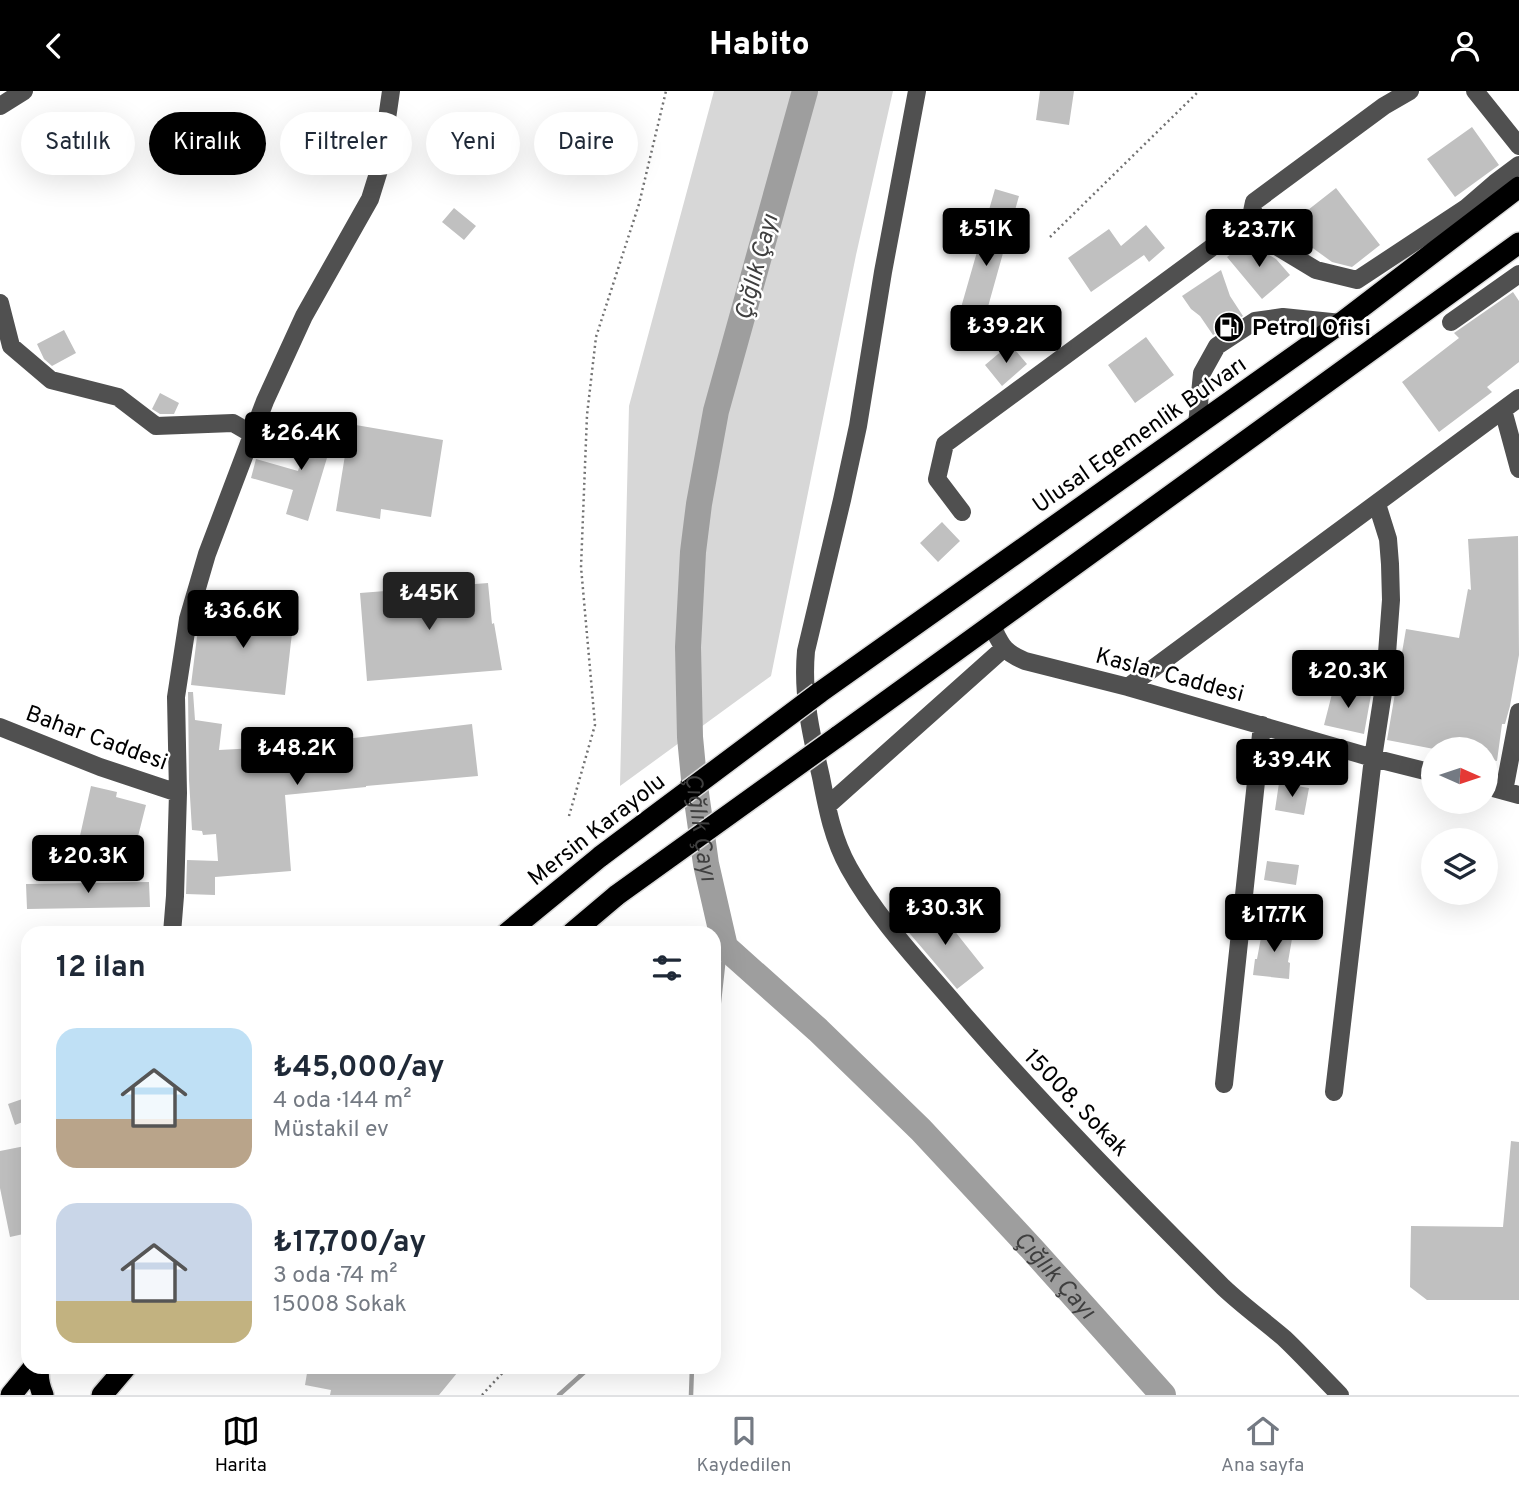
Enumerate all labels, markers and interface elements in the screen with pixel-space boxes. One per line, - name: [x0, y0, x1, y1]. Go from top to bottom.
- text: Habito: [709, 26, 810, 66]
- icon: back: [35, 27, 73, 65]
- icon: person: [1446, 27, 1484, 65]
- chip: Satılık: [21, 112, 135, 175]
- chip: Kiralık: [149, 112, 266, 175]
- chip: Filtreler: [280, 112, 412, 175]
- chip: Yeni: [426, 112, 520, 175]
- chip: Daire: [534, 112, 638, 175]
- pin: ₺51K: [945, 209, 1027, 268]
- pin: ₺23.7K: [1202, 209, 1316, 269]
- water label: Çığlık Çayı: [729, 210, 787, 324]
- text: ₺51K: [959, 216, 1013, 245]
- text: ₺23.7K: [1222, 217, 1296, 246]
- pin: ₺39.2K: [949, 306, 1063, 365]
- fuel station icon: Petrol Ofisi: [1212, 310, 1246, 344]
- text: ₺39.2K: [967, 313, 1045, 342]
- place label: Petrol Ofisi: [1252, 315, 1371, 344]
- street label: Ulusal Egemenlik Bulvarı: [1028, 351, 1253, 521]
- pin: ₺26.4K: [244, 413, 358, 472]
- text: ₺26.4K: [261, 420, 341, 449]
- pin: ₺45K: [388, 573, 470, 632]
- text: ₺45K: [399, 580, 459, 609]
- pin: ₺36.6K: [186, 591, 300, 650]
- text: ₺36.6K: [203, 598, 283, 627]
- street label: Kaslar Caddesi: [1092, 643, 1247, 710]
- pin: ₺20.3K: [1291, 651, 1405, 710]
- text: ₺20.3K: [1308, 658, 1388, 687]
- street label: Bahar Caddesi: [21, 700, 171, 778]
- pin: ₺48.2K: [240, 727, 354, 787]
- text: ₺48.2K: [257, 735, 337, 764]
- north arrow: [1421, 737, 1498, 814]
- map controls: [1421, 737, 1498, 905]
- pin: ₺39.4K: [1235, 739, 1349, 799]
- text: ₺39.4K: [1252, 747, 1332, 776]
- street label: Mersin Karayolu: [523, 768, 672, 894]
- water label: Çığlık Çayı: [676, 772, 723, 885]
- button: layers: [1421, 828, 1498, 905]
- pin: ₺20.3K: [31, 835, 145, 895]
- text: ₺20.3K: [48, 843, 128, 872]
- pin: ₺30.3K: [888, 887, 1002, 947]
- text: ₺30.3K: [905, 895, 985, 924]
- pin: ₺17.7K: [1217, 895, 1331, 954]
- text: ₺17.7K: [1241, 902, 1307, 931]
- icon: filters: [648, 949, 686, 987]
- text: 12 ilan: [56, 950, 146, 987]
- street label: 15008. Sokak: [1017, 1044, 1134, 1164]
- text: ₺45,000/ay: [273, 1050, 445, 1087]
- icon: home: [112, 1056, 196, 1140]
- text: 4 oda · 144 m²: [273, 1087, 412, 1116]
- text: Müstakil ev: [273, 1116, 389, 1145]
- text: ₺17,700/ay: [273, 1225, 426, 1262]
- water label: Çığlık Çayı: [1006, 1226, 1102, 1327]
- icon: home: [112, 1231, 196, 1315]
- text: 3 oda · 74 m²: [273, 1262, 398, 1291]
- text: 15008 Sokak: [273, 1291, 407, 1320]
- tab: Harita: [215, 1412, 267, 1478]
- tab: Kaydedilen: [696, 1412, 791, 1478]
- tab: Ana sayfa: [1221, 1412, 1304, 1478]

